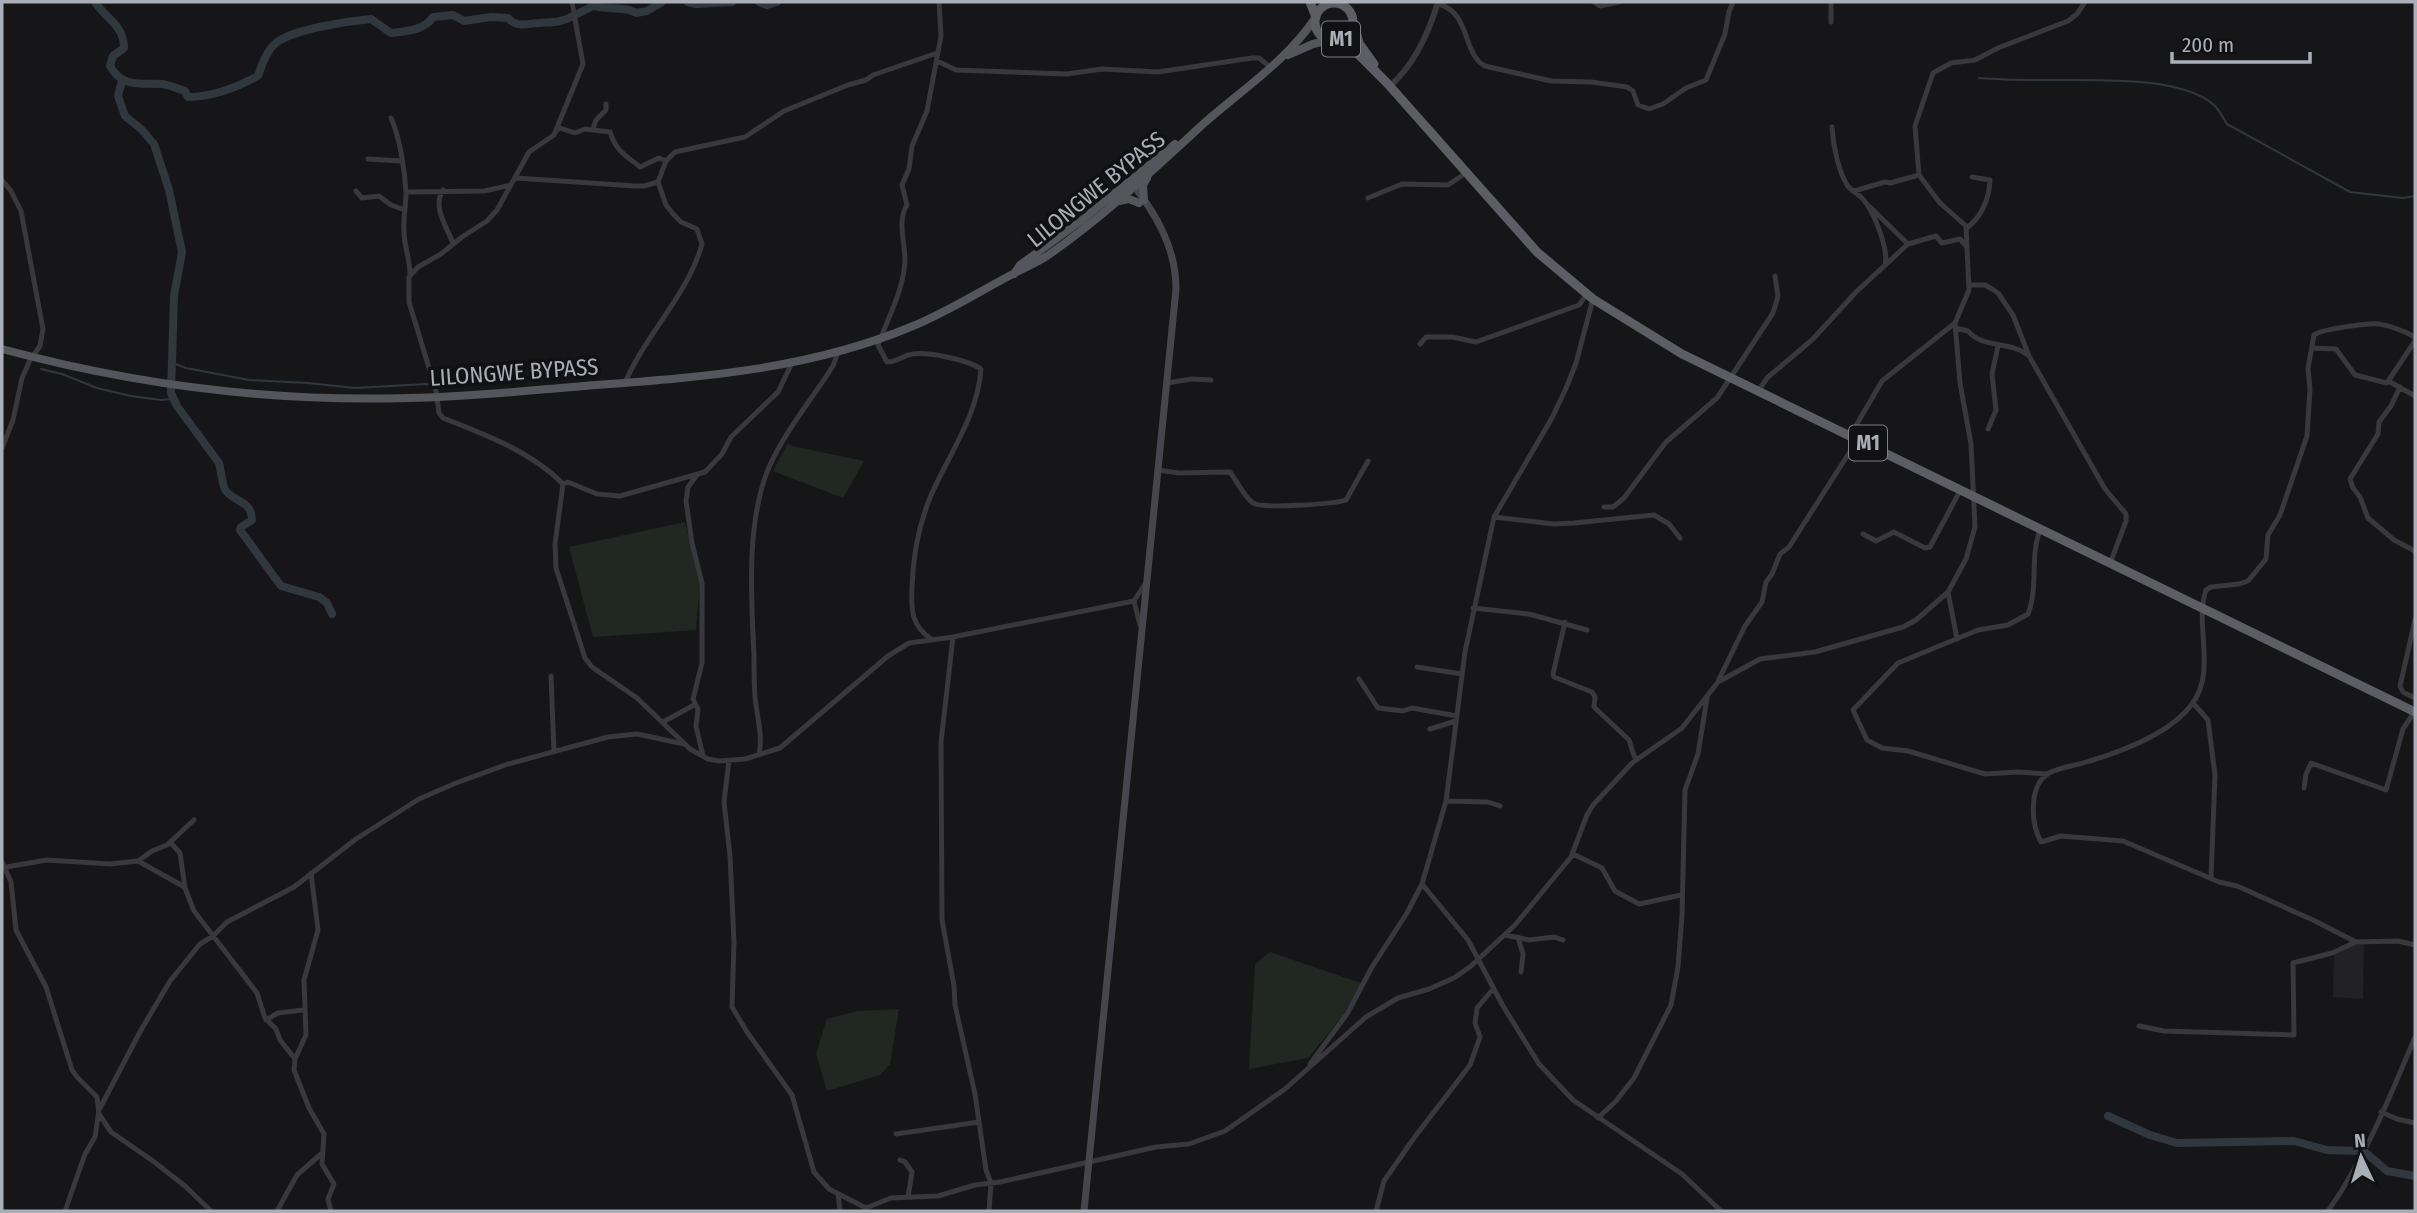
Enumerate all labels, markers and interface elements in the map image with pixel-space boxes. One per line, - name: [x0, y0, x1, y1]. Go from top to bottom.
- scale bar: [2172, 21, 2310, 65]
- road number: M1: [1322, 22, 1360, 56]
- text: 200 m: [2182, 32, 2234, 58]
- street label: LILONGWE BYPASS: [1021, 125, 1171, 253]
- street label: LILONGWE BYPASS: [429, 352, 599, 392]
- road number: M1: [1849, 426, 1887, 460]
- north arrow: [2326, 1122, 2396, 1192]
- text: N: [2353, 1129, 2366, 1152]

